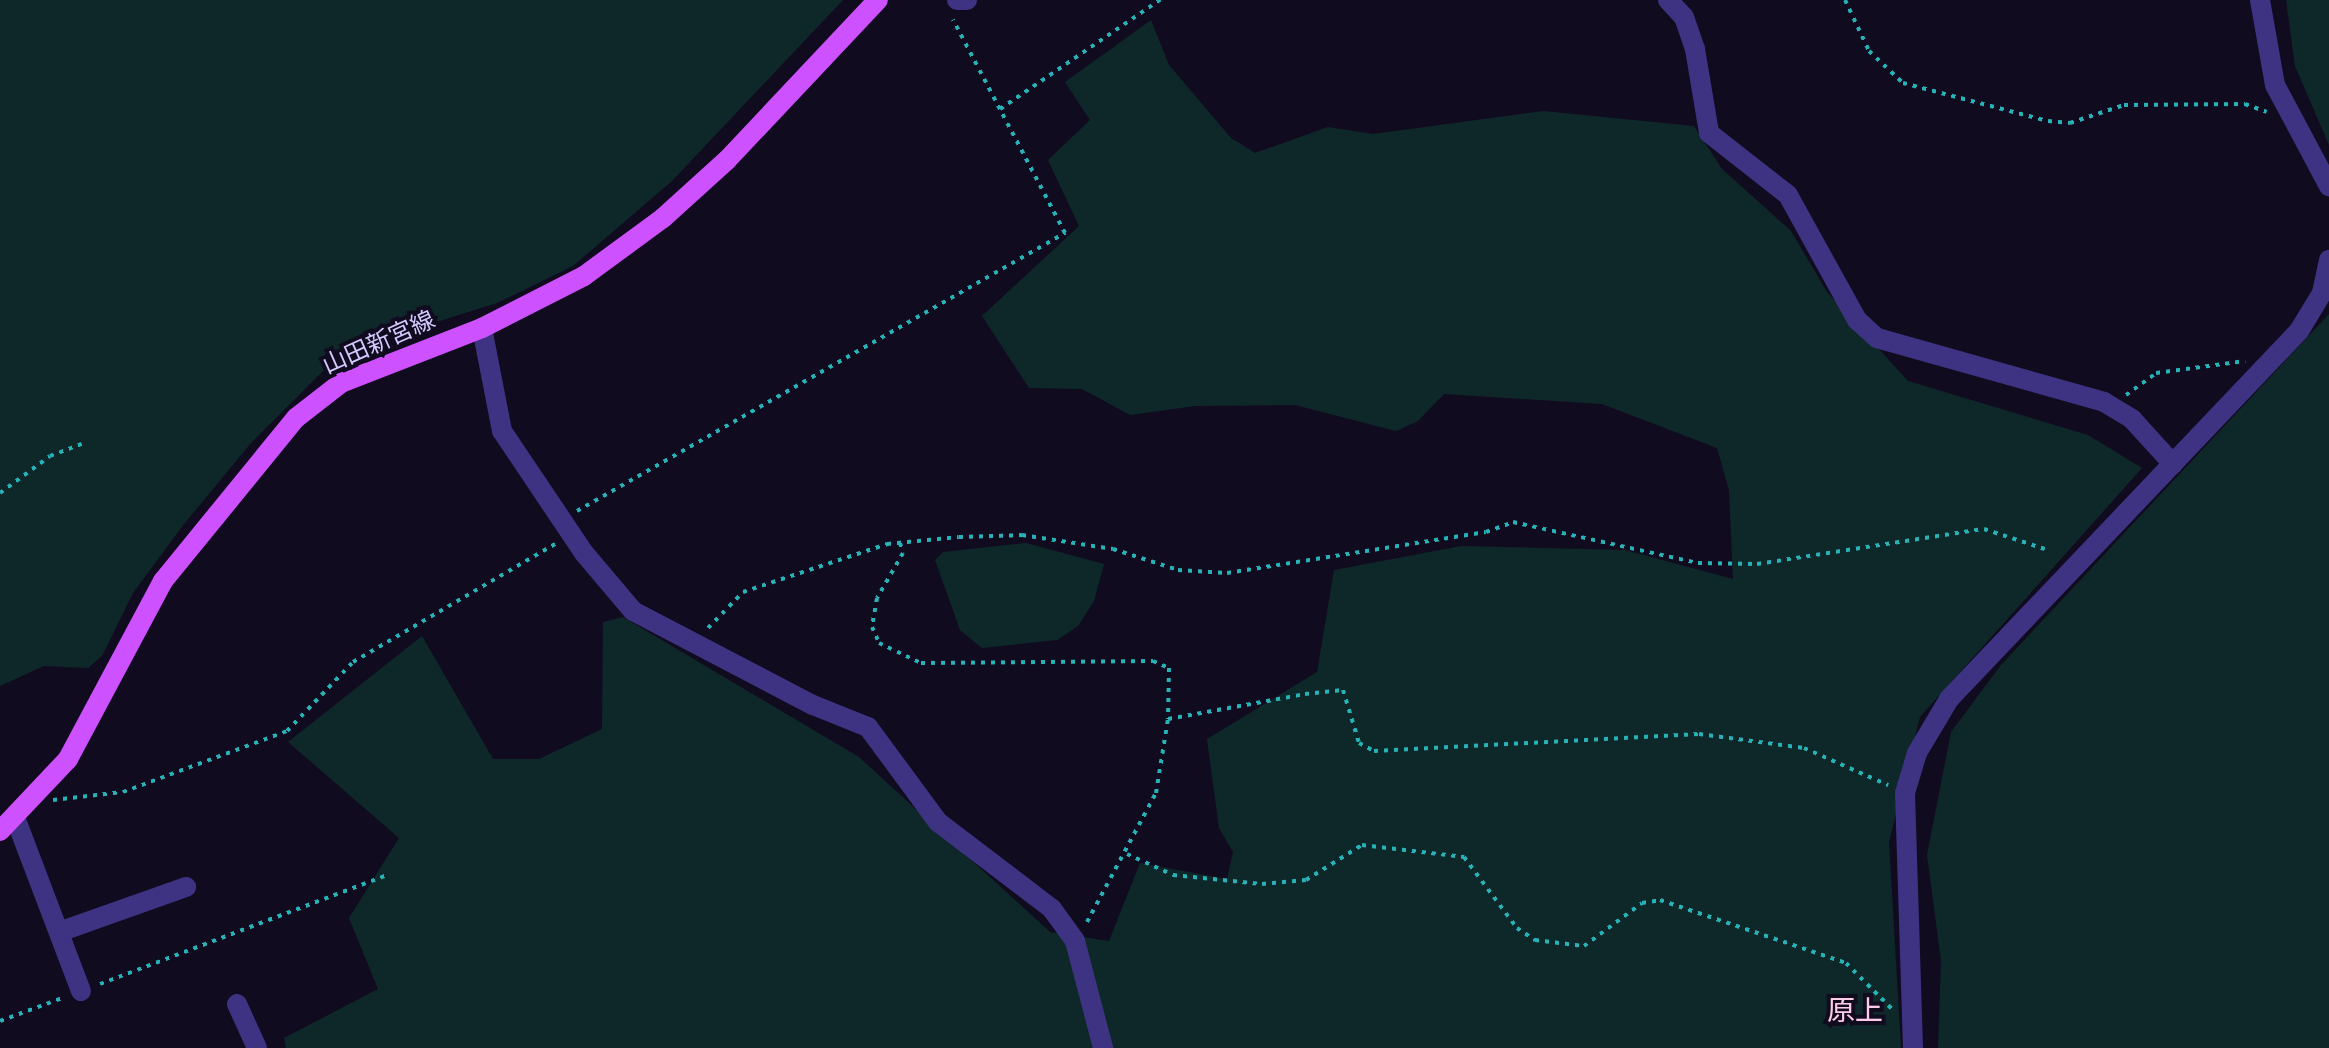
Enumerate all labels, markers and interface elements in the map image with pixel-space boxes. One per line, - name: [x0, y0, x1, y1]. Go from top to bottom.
- street label: 山田新宮線: [318, 305, 440, 381]
- district label: 原上: [1827, 994, 1883, 1028]

